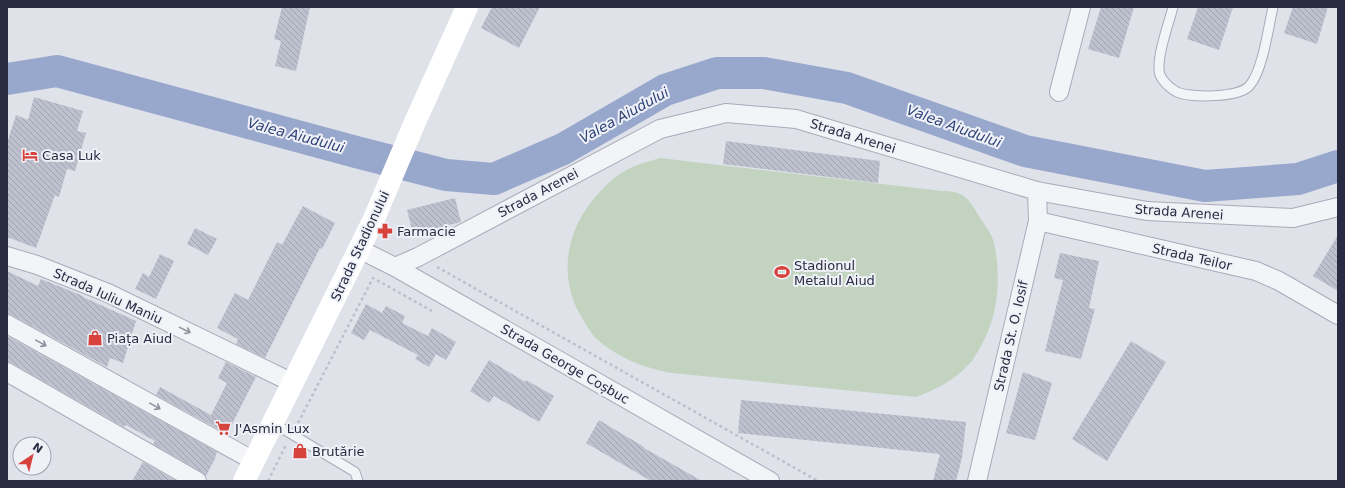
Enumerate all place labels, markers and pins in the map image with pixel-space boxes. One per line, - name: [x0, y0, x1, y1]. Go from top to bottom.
- hotel icon: Casa Luk: [21, 146, 39, 164]
- place label: Casa Luk: [42, 148, 101, 163]
- pharmacy icon: Farmacie: [376, 222, 394, 240]
- place label: Farmacie: [397, 224, 456, 239]
- place label: Stadionul Metalul Aiud: [794, 258, 875, 288]
- sports icon: Stadionul Metalul Aiud: [773, 263, 791, 281]
- shop icon: Piața Aiud: [86, 329, 104, 347]
- place label: Piața Aiud: [107, 331, 172, 346]
- supermarket icon: J'Asmin Lux: [214, 419, 232, 437]
- place label: J'Asmin Lux: [234, 421, 310, 436]
- shop icon: Brutărie: [291, 442, 309, 460]
- place label: Brutărie: [312, 444, 365, 459]

